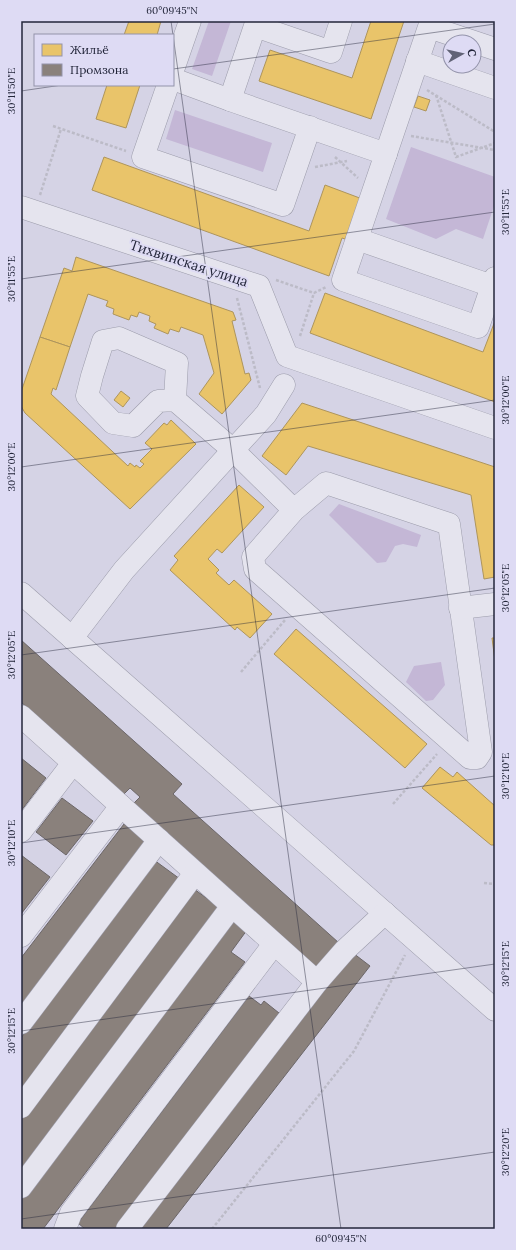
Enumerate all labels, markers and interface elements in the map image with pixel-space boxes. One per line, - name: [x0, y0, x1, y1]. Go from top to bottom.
- text: 60°09'45"N: [146, 4, 198, 17]
- legend: [34, 34, 174, 86]
- north arrow: [442, 34, 482, 74]
- text: Жильё: [70, 42, 109, 57]
- text: С: [464, 48, 479, 58]
- text: Промзона: [70, 62, 128, 77]
- text: 30°11'50"E: [5, 68, 18, 114]
- text: 30°11'55"E: [499, 189, 512, 235]
- street label: Тихвинская улица: [127, 235, 251, 291]
- text: 30°11'55"E: [5, 256, 18, 302]
- text: 30°12'00"E: [499, 375, 512, 425]
- text: 30°12'00"E: [5, 442, 18, 492]
- text: 30°12'05"E: [499, 564, 512, 612]
- text: 30°12'05"E: [5, 631, 18, 679]
- text: 30°12'10"E: [499, 753, 512, 799]
- text: 30°12'10"E: [5, 820, 18, 866]
- text: 30°12'15"E: [499, 941, 512, 987]
- text: 30°12'15"E: [5, 1008, 18, 1054]
- text: 30°12'20"E: [499, 1128, 512, 1176]
- text: 60°09'45"N: [315, 1232, 367, 1245]

